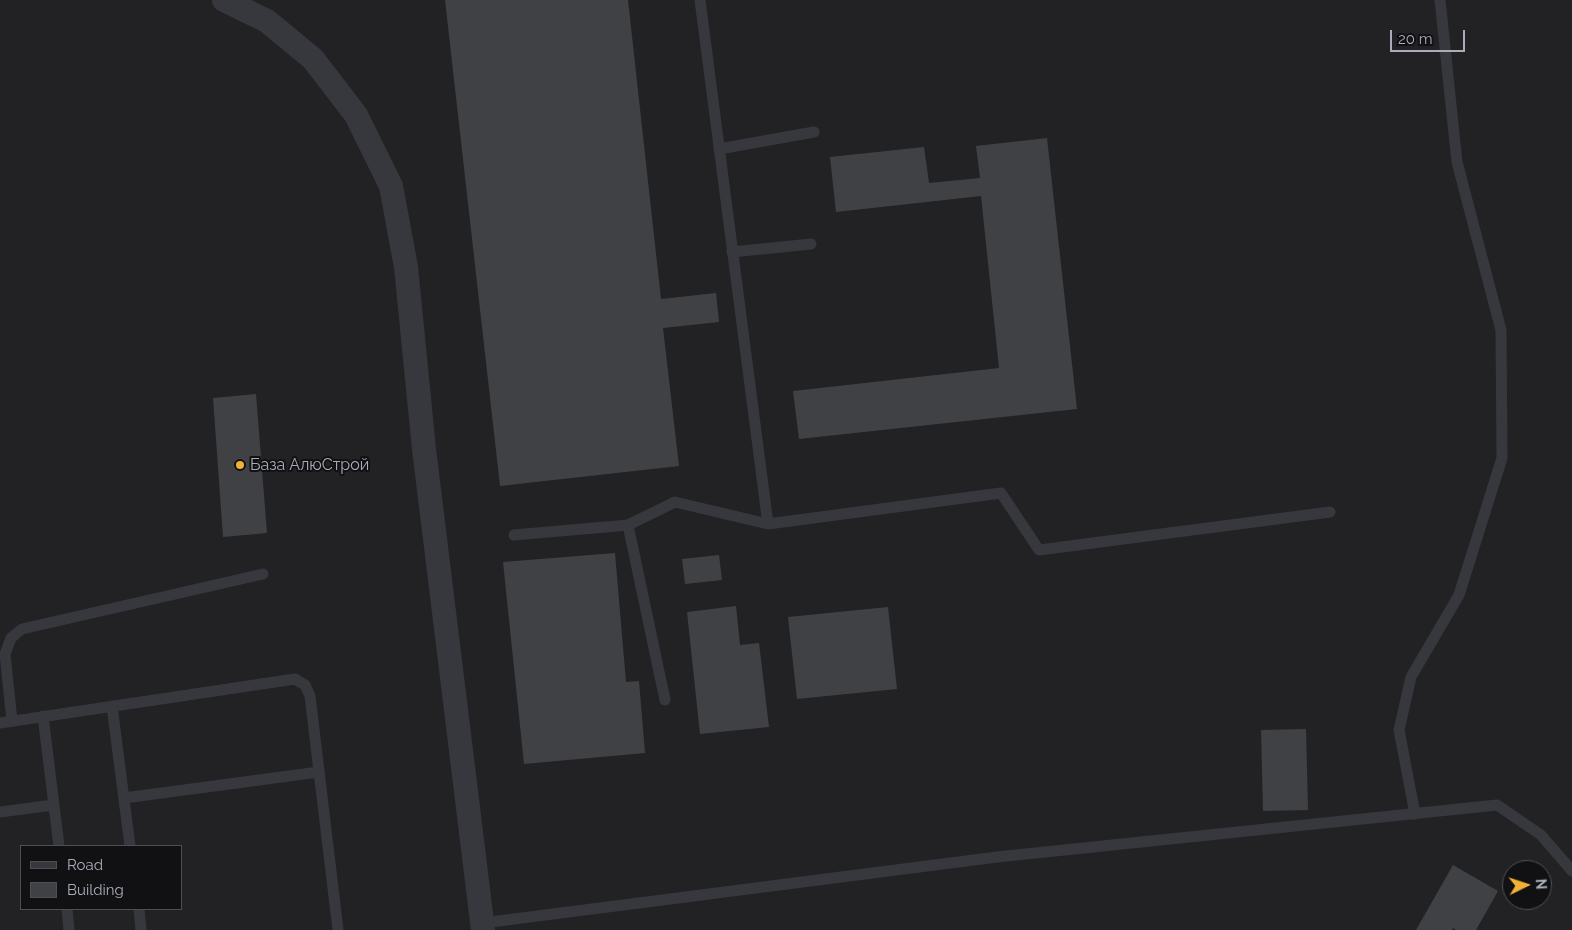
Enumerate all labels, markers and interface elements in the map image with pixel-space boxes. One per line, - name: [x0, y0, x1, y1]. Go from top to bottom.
- scale bar: [1392, 20, 1467, 52]
- text: 20 m: [1398, 30, 1433, 48]
- place label: База АлюСтрой: [250, 455, 369, 475]
- marker: База АлюСтрой: [234, 459, 246, 471]
- legend: [20, 845, 182, 910]
- text: Road: [67, 856, 103, 874]
- north arrow: [1502, 860, 1552, 910]
- text: N: [1533, 878, 1549, 890]
- text: Building: [67, 881, 124, 899]

